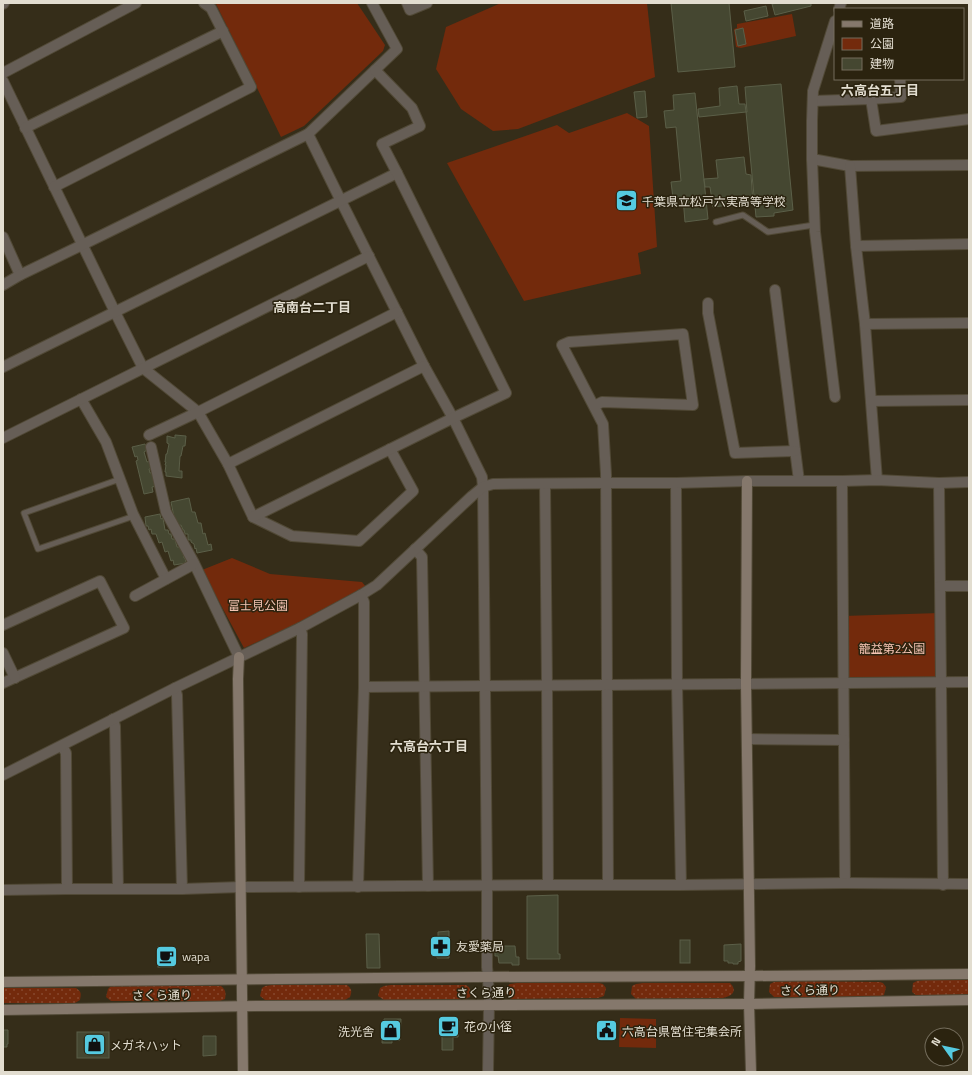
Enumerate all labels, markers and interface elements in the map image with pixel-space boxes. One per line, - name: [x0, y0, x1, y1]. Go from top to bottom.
- legend: [834, 8, 964, 80]
- text: 道路: [870, 14, 894, 33]
- text: 公園: [870, 34, 894, 53]
- text: 建物: [870, 54, 894, 73]
- district label: 六高台五丁目: [841, 80, 919, 100]
- school or university icon: 千葉県立松戸六実高等学校: [614, 188, 640, 214]
- place label: 千葉県立松戸六実高等学校: [642, 192, 786, 211]
- district label: 高南台二丁目: [273, 297, 351, 317]
- park label: 富士見公園: [228, 596, 288, 615]
- park label: 籠益第2公園: [859, 639, 925, 658]
- district label: 六高台六丁目: [390, 736, 468, 756]
- pharmacy icon: 友愛薬局: [427, 933, 453, 959]
- place label: 友愛薬局: [456, 937, 504, 956]
- cafe icon: wapa: [154, 943, 180, 969]
- place label: wapa: [182, 947, 209, 966]
- street label: さくら通り: [780, 980, 840, 1000]
- street label: さくら通り: [456, 983, 516, 1002]
- street label: さくら通り: [132, 985, 192, 1005]
- cafe icon: 花の小径: [436, 1013, 462, 1039]
- place label: 花の小径: [464, 1017, 512, 1036]
- shop icon: 洗光舎: [377, 1018, 403, 1044]
- public building icon: 六高台県営住宅集会所: [594, 1018, 620, 1044]
- place label: 洗光舎: [338, 1022, 374, 1041]
- place label: 六高台県営住宅集会所: [622, 1022, 742, 1041]
- north arrow: [924, 1027, 964, 1067]
- shop icon: メガネハット: [81, 1032, 107, 1058]
- text: N: [927, 1034, 944, 1049]
- place label: メガネハット: [110, 1036, 182, 1055]

